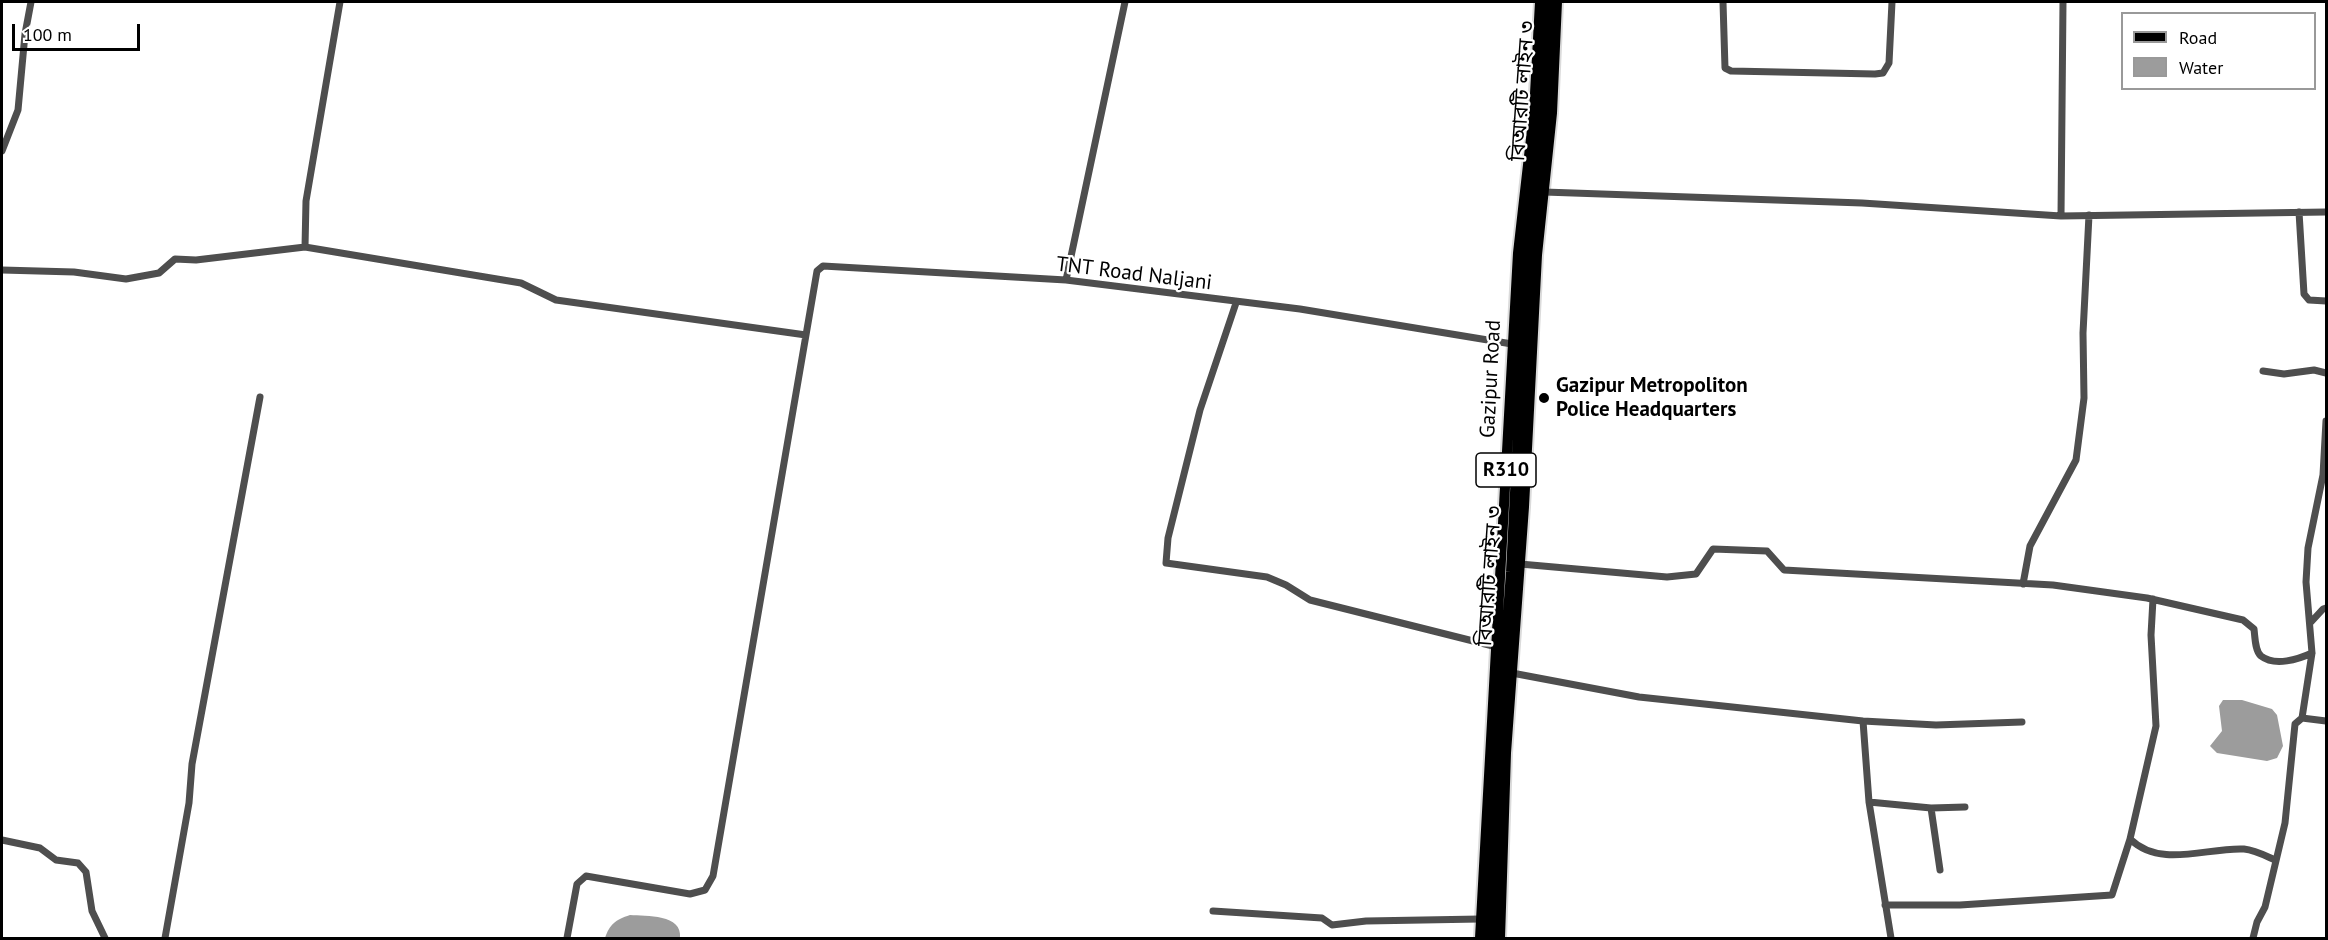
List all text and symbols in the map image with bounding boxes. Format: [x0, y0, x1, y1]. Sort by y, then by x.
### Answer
scale bar [15, 12, 142, 50]
legend [2121, 12, 2316, 90]
street label: বিআরটি লাইন ৩ [1506, 20, 1540, 162]
text: 100 m [23, 23, 72, 46]
text: Road [2179, 26, 2217, 49]
text: Water [2179, 56, 2223, 79]
street label: TNT Road Naljani [1055, 252, 1213, 296]
street label: Gazipur Road [1475, 319, 1507, 439]
place label: Gazipur Metropoliton Police Headquarters [1556, 373, 1748, 423]
marker: Gazipur Metropoliton Police Headquarters [1537, 391, 1551, 405]
road number: R310 [1476, 453, 1536, 487]
street label: বিআরটি লাইন ৩ [1473, 505, 1507, 647]

